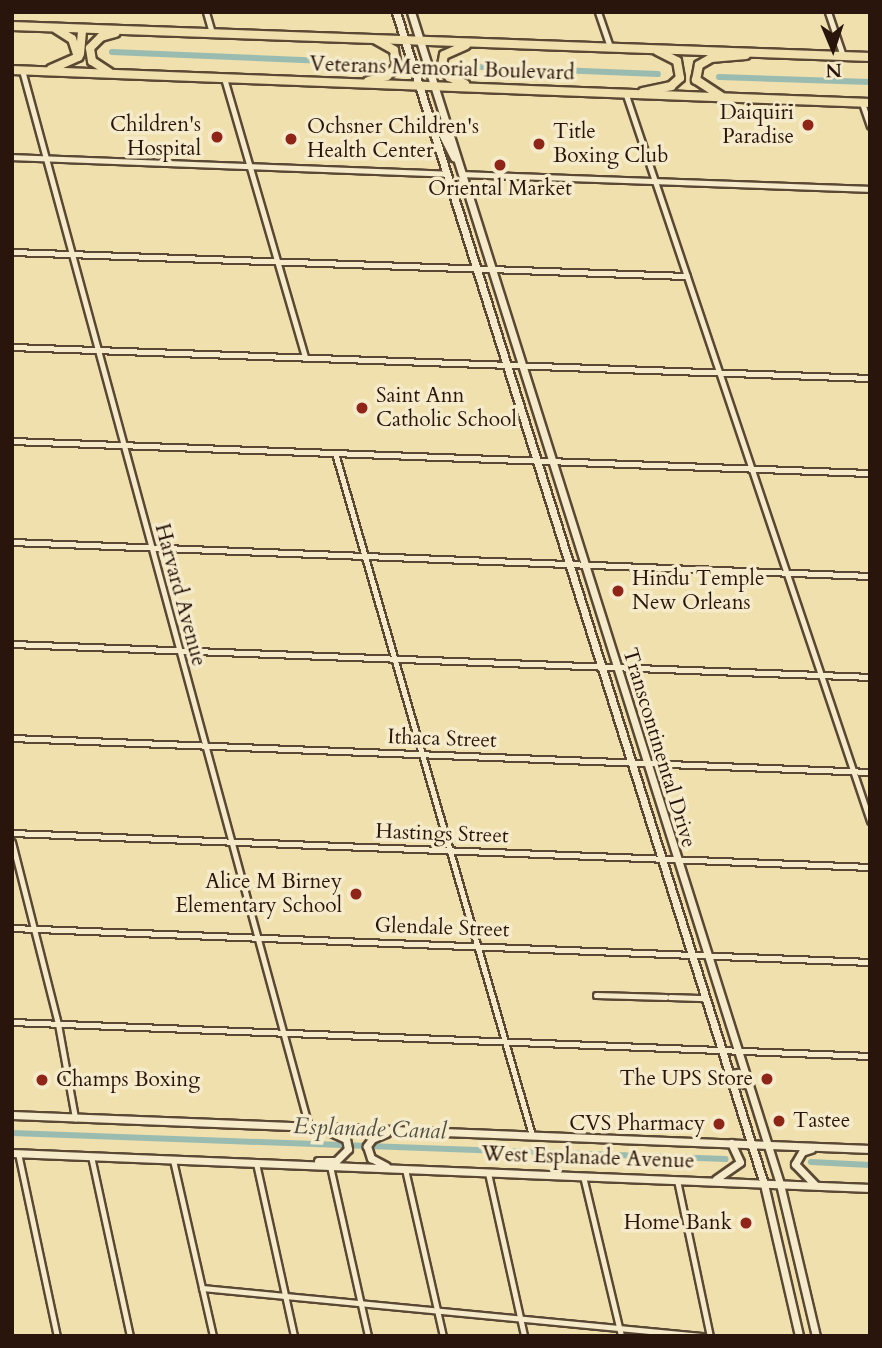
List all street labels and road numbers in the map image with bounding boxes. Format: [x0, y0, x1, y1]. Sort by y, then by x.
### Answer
street label: Veterans Memorial Boulevard [309, 52, 575, 86]
street label: Harvard Avenue [149, 521, 211, 669]
street label: Transcontinental Drive [617, 645, 701, 851]
street label: Ithaca Street [387, 725, 497, 753]
street label: Hastings Street [375, 819, 509, 849]
street label: Glendale Street [374, 913, 510, 943]
street label: West Esplanade Avenue [481, 1142, 695, 1174]

